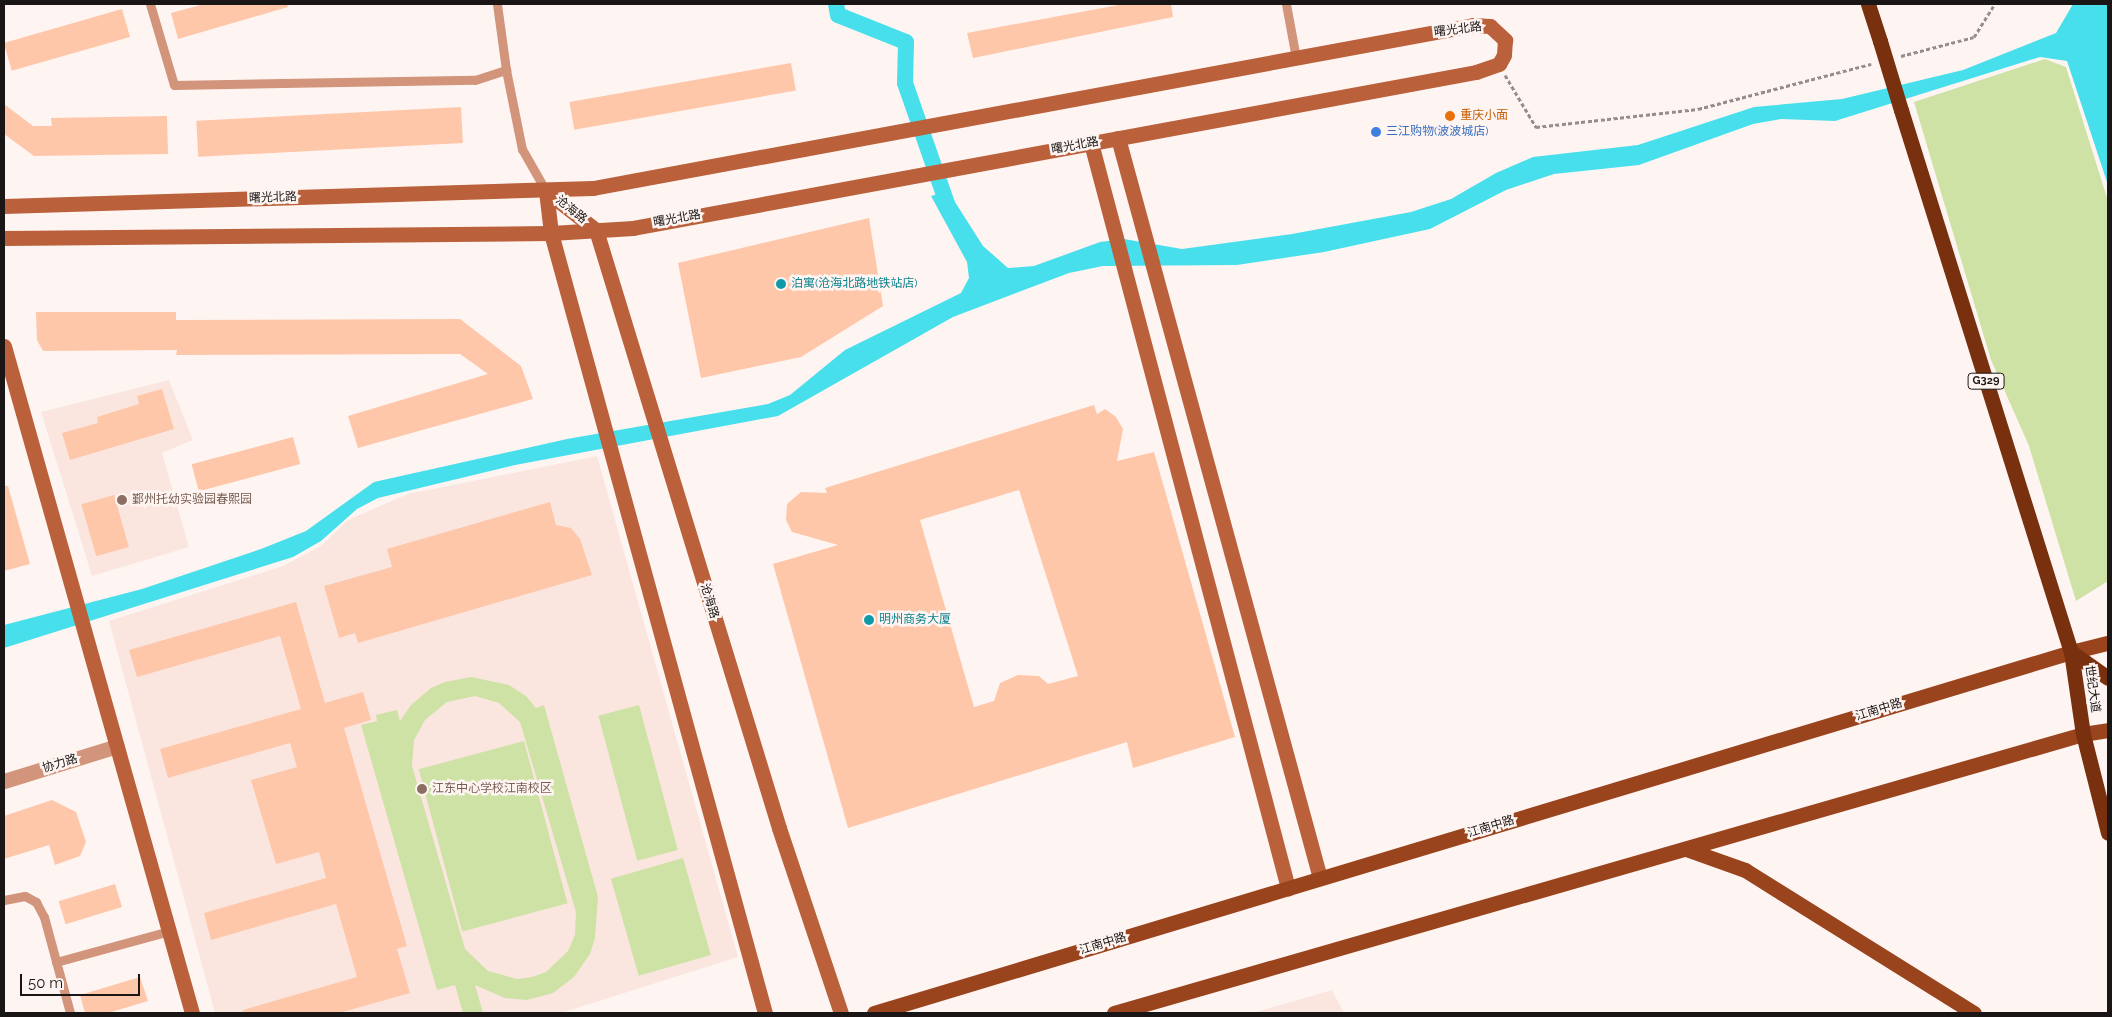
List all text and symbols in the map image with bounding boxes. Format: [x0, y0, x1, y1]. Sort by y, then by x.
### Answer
street label: 曙光北路 [1433, 20, 1483, 40]
place label: 重庆小面 [1460, 109, 1508, 123]
marker: 重庆小面 [1444, 110, 1456, 122]
place label: 三江购物(波波城店) [1386, 125, 1488, 139]
marker: 三江购物(波波城店) [1370, 126, 1382, 138]
street label: 曙光北路 [1050, 135, 1100, 157]
street label: 曙光北路 [249, 190, 297, 206]
street label: 沧海路 [552, 193, 590, 227]
street label: 曙光北路 [652, 208, 702, 230]
place label: 泊寓(沧海北路地铁站店) [791, 277, 917, 291]
marker: 泊寓(沧海北路地铁站店) [775, 278, 787, 290]
road number: G329 [1967, 372, 2005, 390]
place label: 鄞州托幼实验园春熙园 [132, 493, 252, 507]
marker: 鄞州托幼实验园春熙园 [116, 494, 128, 506]
street label: 沧海路 [697, 582, 721, 620]
place label: 明州商务大厦 [879, 613, 951, 627]
marker: 明州商务大厦 [863, 614, 875, 626]
street label: 世纪大道 [2082, 664, 2102, 714]
street label: 江南中路 [1854, 696, 1904, 724]
street label: 协力路 [41, 752, 79, 776]
place label: 江东中心学校江南校区 [432, 782, 552, 796]
marker: 江东中心学校江南校区 [416, 783, 428, 795]
street label: 江南中路 [1466, 813, 1516, 841]
street label: 江南中路 [1078, 930, 1128, 958]
scale bar [22, 964, 142, 996]
text: 50 m [28, 974, 63, 992]

